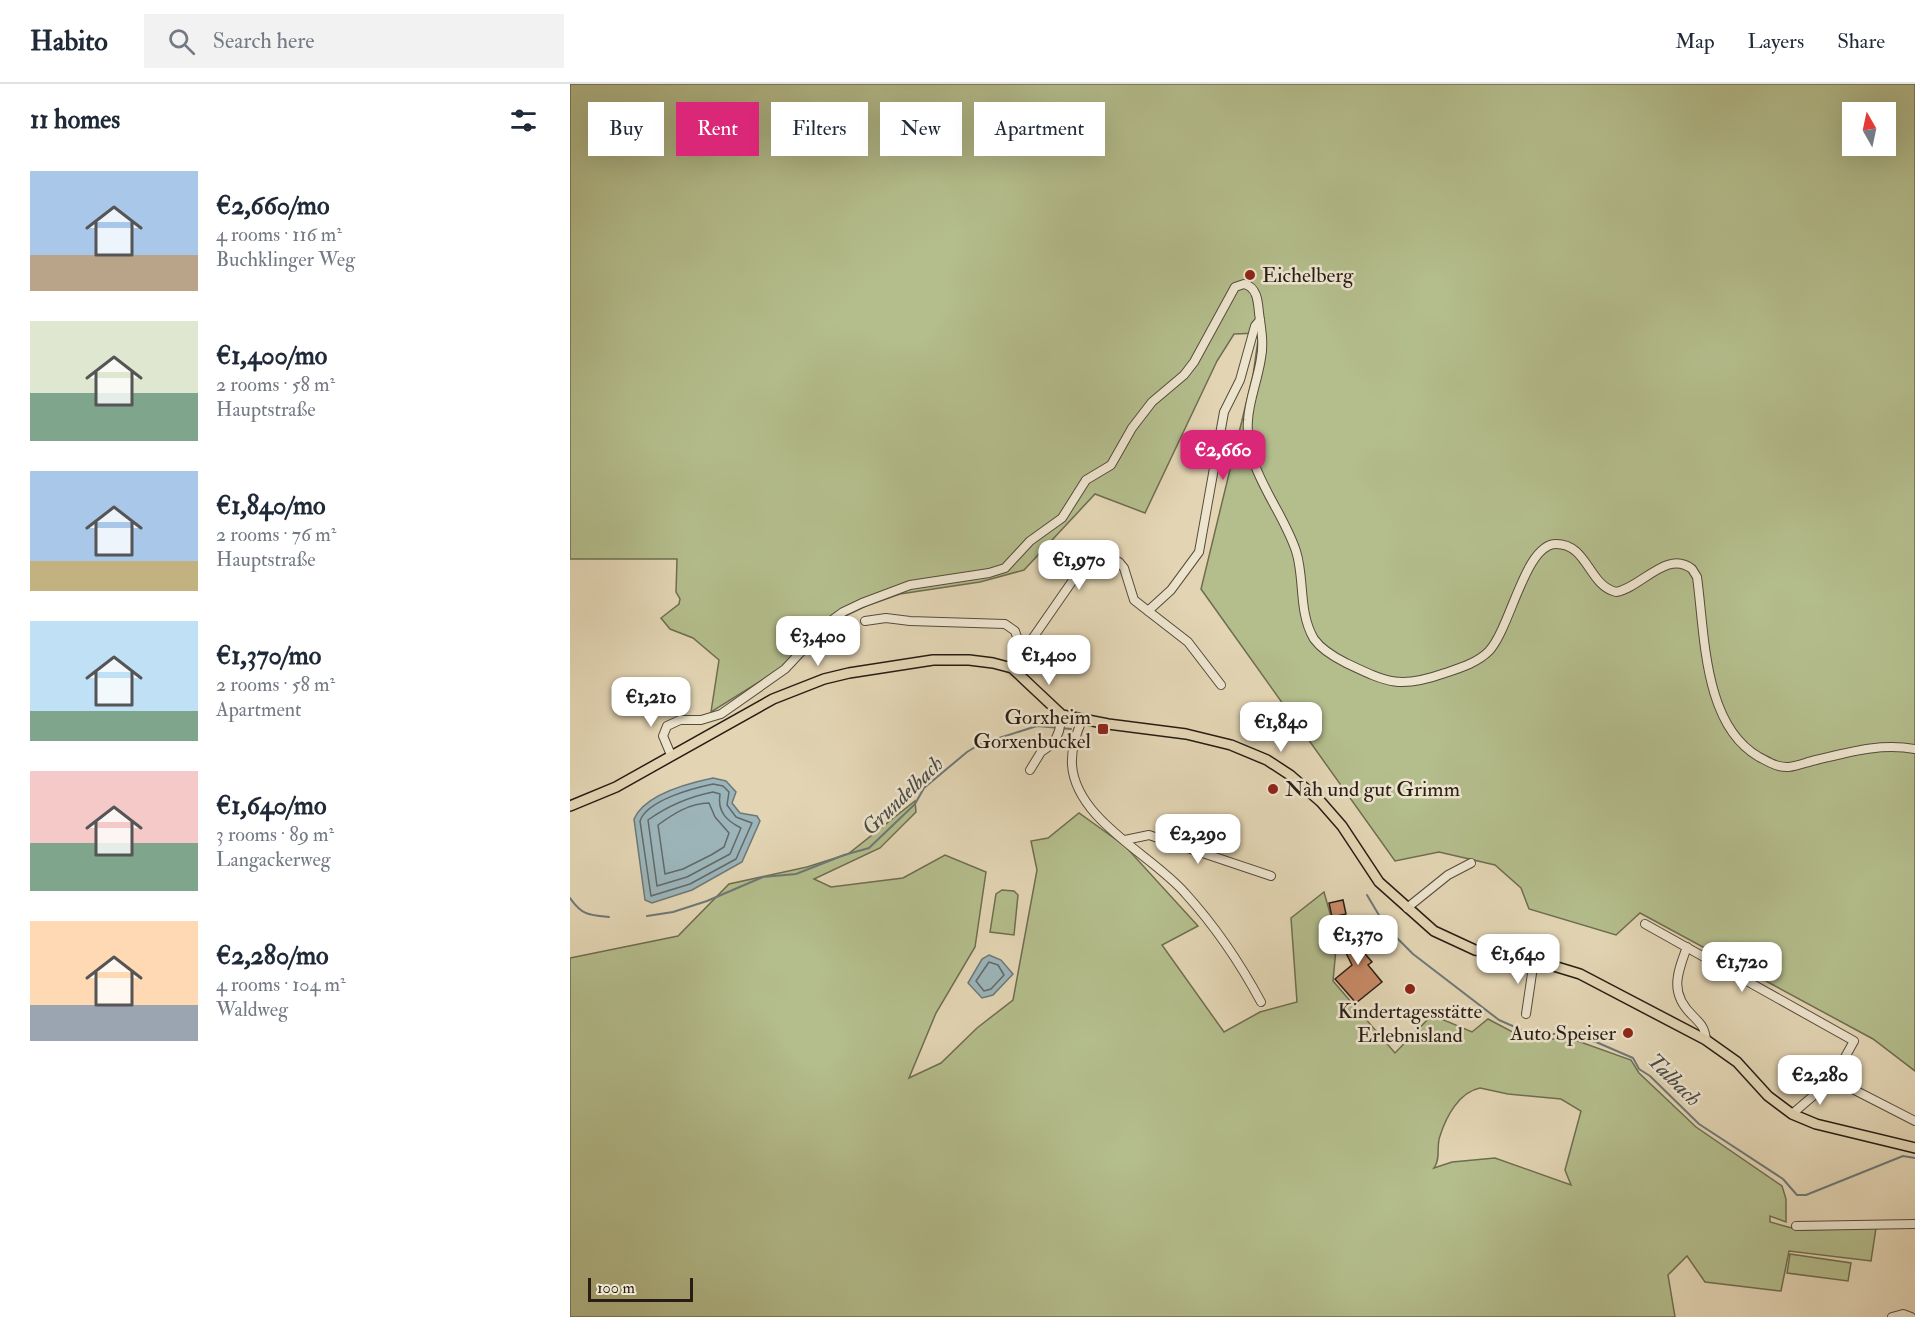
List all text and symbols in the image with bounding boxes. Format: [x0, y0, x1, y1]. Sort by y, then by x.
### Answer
search box [144, 14, 564, 68]
text: Habito [30, 24, 108, 59]
icon: search [165, 25, 198, 58]
text: Search here [213, 27, 315, 55]
text: Map [1675, 28, 1715, 55]
text: Layers [1748, 28, 1804, 55]
text: Share [1837, 28, 1885, 55]
chip: Buy [588, 102, 664, 156]
chip: Rent [676, 102, 759, 156]
chip: Filters [771, 102, 868, 156]
chip: New [880, 102, 962, 156]
chip: Apartment [974, 102, 1105, 156]
north arrow [1842, 102, 1896, 156]
map controls [1842, 102, 1896, 156]
text: 11 homes [30, 104, 120, 136]
icon: filters [507, 104, 540, 137]
text: €2,660/mo [216, 190, 329, 222]
icon: home [78, 195, 150, 267]
text: 4 rooms · 116 m² [216, 222, 342, 247]
text: Buchklinger Weg [216, 247, 355, 272]
place label: Eichelberg [1262, 262, 1354, 289]
marker: Eichelberg [1243, 268, 1257, 282]
text: €1,400/mo [216, 340, 327, 372]
icon: home [78, 345, 150, 417]
text: 2 rooms · 58 m² [216, 372, 335, 397]
text: Hauptstraße [216, 397, 316, 422]
pin: €2,660 [1174, 430, 1272, 481]
text: €2,660 [1194, 437, 1252, 462]
text: €1,840/mo [216, 490, 326, 522]
icon: home [78, 495, 150, 567]
text: 2 rooms · 76 m² [216, 522, 336, 547]
pin: €1,970 [1030, 540, 1128, 591]
text: Hauptstraße [216, 547, 316, 572]
text: €1,970 [1052, 547, 1106, 572]
pin: €3,400 [769, 616, 867, 667]
text: €3,400 [790, 623, 846, 648]
pin: €1,400 [1000, 635, 1098, 686]
text: €1,370/mo [216, 640, 321, 672]
text: €1,400 [1021, 642, 1077, 667]
icon: home [78, 645, 150, 717]
text: 2 rooms · 58 m² [216, 672, 335, 697]
pin: €1,210 [602, 677, 700, 728]
text: €1,210 [625, 684, 677, 709]
text: Apartment [216, 697, 301, 722]
pin: €1,840 [1232, 702, 1330, 753]
place label: Gorxheim Gorxenbuckel [973, 704, 1092, 755]
text: €1,840 [1254, 709, 1308, 734]
marker: Gorxheim Gorxenbuckel [1096, 722, 1110, 736]
water label: Grundelbach [856, 750, 949, 842]
place label: Nah und gut Grimm [1285, 776, 1460, 803]
marker: Nah und gut Grimm [1266, 782, 1280, 796]
text: €1,640/mo [216, 790, 326, 822]
icon: home [78, 795, 150, 867]
pin: €2,290 [1149, 814, 1247, 865]
text: €2,290 [1169, 821, 1227, 846]
text: 3 rooms · 89 m² [216, 822, 334, 847]
text: Langackerweg [216, 847, 331, 872]
pin: €1,370 [1309, 915, 1407, 966]
text: €1,370 [1333, 922, 1383, 947]
pin: €1,640 [1469, 934, 1567, 985]
text: €2,280/mo [216, 940, 329, 972]
text: €1,640 [1491, 941, 1545, 966]
pin: €1,720 [1693, 942, 1791, 993]
icon: home [78, 945, 150, 1017]
text: €1,720 [1716, 949, 1768, 974]
text: 4 rooms · 104 m² [216, 972, 346, 997]
marker: Kindertagesstätte Erlebnisland [1403, 982, 1417, 996]
text: Waldweg [216, 997, 288, 1022]
place label: Kindertagesstätte Erlebnisland [1338, 998, 1483, 1049]
place label: Auto Speiser [1509, 1020, 1616, 1047]
marker: Auto Speiser [1621, 1026, 1635, 1040]
water label: Talbach [1642, 1047, 1707, 1113]
pin: €2,280 [1771, 1055, 1869, 1106]
text: €2,280 [1792, 1062, 1848, 1087]
scale bar [588, 1275, 693, 1302]
text: 100 m [597, 1278, 635, 1298]

